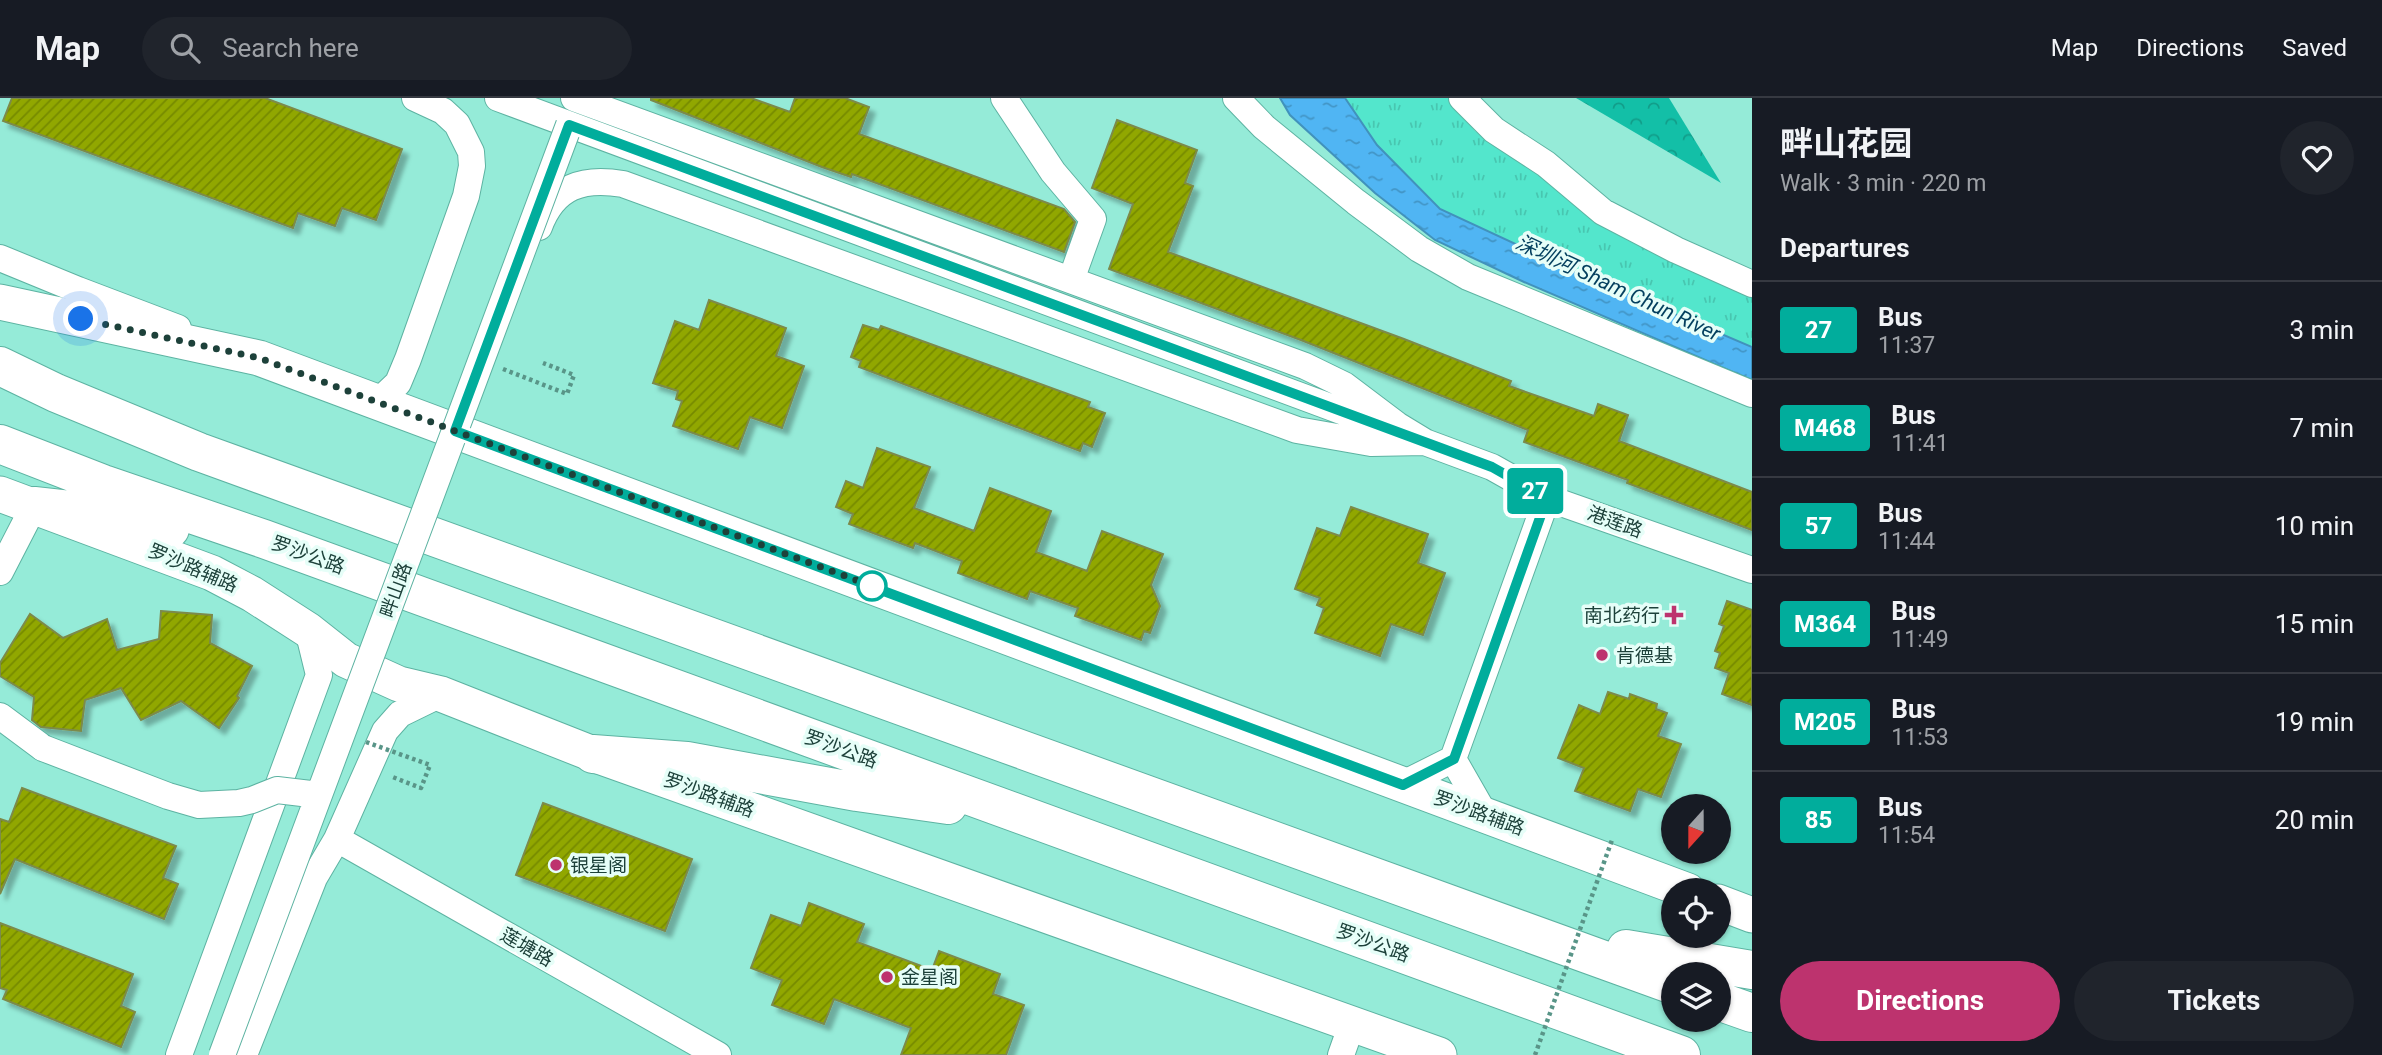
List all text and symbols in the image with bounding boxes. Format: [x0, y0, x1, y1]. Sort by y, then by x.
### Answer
search box [142, 17, 632, 80]
text: Map [35, 29, 100, 68]
icon: search [166, 29, 204, 67]
text: Search here [222, 33, 359, 63]
text: Map [2051, 34, 2098, 62]
text: Directions [2136, 34, 2244, 62]
text: Saved [2282, 34, 2347, 62]
button: heart [2280, 121, 2354, 195]
text: 畔山花园 [1780, 124, 1912, 163]
text: Walk · 3 min · 220 m [1780, 170, 1986, 197]
water label: 深圳河 Sham Chun River [1512, 230, 1725, 346]
text: Departures [1780, 233, 1910, 263]
your location [63, 301, 98, 336]
text: Bus [1878, 302, 1923, 332]
text: 3 min [2289, 315, 2354, 345]
text: 27 [1805, 316, 1832, 344]
text: 11:37 [1878, 332, 1935, 359]
text: Bus [1891, 400, 1936, 430]
text: 7 min [2289, 413, 2354, 443]
text: M468 [1794, 414, 1856, 442]
text: 11:41 [1891, 430, 1949, 457]
line badge: 27 [1504, 468, 1566, 514]
text: 27 [1521, 477, 1549, 505]
text: Bus [1878, 498, 1923, 528]
street label: 港莲路 [1584, 501, 1646, 543]
text: 10 min [2275, 511, 2354, 541]
text: 57 [1805, 512, 1832, 540]
text: 11:44 [1878, 528, 1935, 555]
street label: 罗沙公路 [268, 531, 348, 579]
street label: 罗沙路辅路 [145, 539, 241, 597]
street label: 畔山路 [375, 559, 417, 621]
unlabelled marker [857, 571, 887, 601]
text: Bus [1891, 596, 1936, 626]
place label: 南北药行 [1584, 604, 1660, 627]
marker: 南北药行 [1666, 607, 1682, 623]
text: 15 min [2275, 609, 2354, 639]
text: M364 [1794, 610, 1856, 638]
text: 11:49 [1891, 626, 1949, 653]
place label: 肯德基 [1616, 644, 1673, 667]
marker: 肯德基 [1594, 647, 1610, 663]
text: Bus [1891, 694, 1936, 724]
text: 19 min [2275, 707, 2354, 737]
text: M205 [1794, 708, 1856, 736]
text: 11:53 [1891, 724, 1949, 751]
street label: 罗沙公路 [801, 725, 881, 773]
street label: 罗沙路辅路 [660, 768, 758, 822]
street label: 罗沙路辅路 [1430, 786, 1528, 840]
text: Bus [1878, 792, 1923, 822]
north arrow [1661, 794, 1731, 864]
map controls [1661, 794, 1731, 1032]
text: 20 min [2275, 805, 2354, 835]
text: 85 [1805, 806, 1832, 834]
text: 11:54 [1878, 822, 1935, 849]
place label: 银星阁 [570, 854, 627, 877]
marker: 银星阁 [548, 857, 564, 873]
button: locate [1661, 878, 1731, 948]
street label: 罗沙公路 [1333, 919, 1413, 967]
street label: 莲塘路 [497, 923, 557, 971]
button: Directions [1780, 961, 2060, 1041]
button: Tickets [2074, 961, 2354, 1041]
button: layers [1661, 962, 1731, 1032]
place label: 金星阁 [901, 966, 958, 989]
marker: 金星阁 [879, 969, 895, 985]

